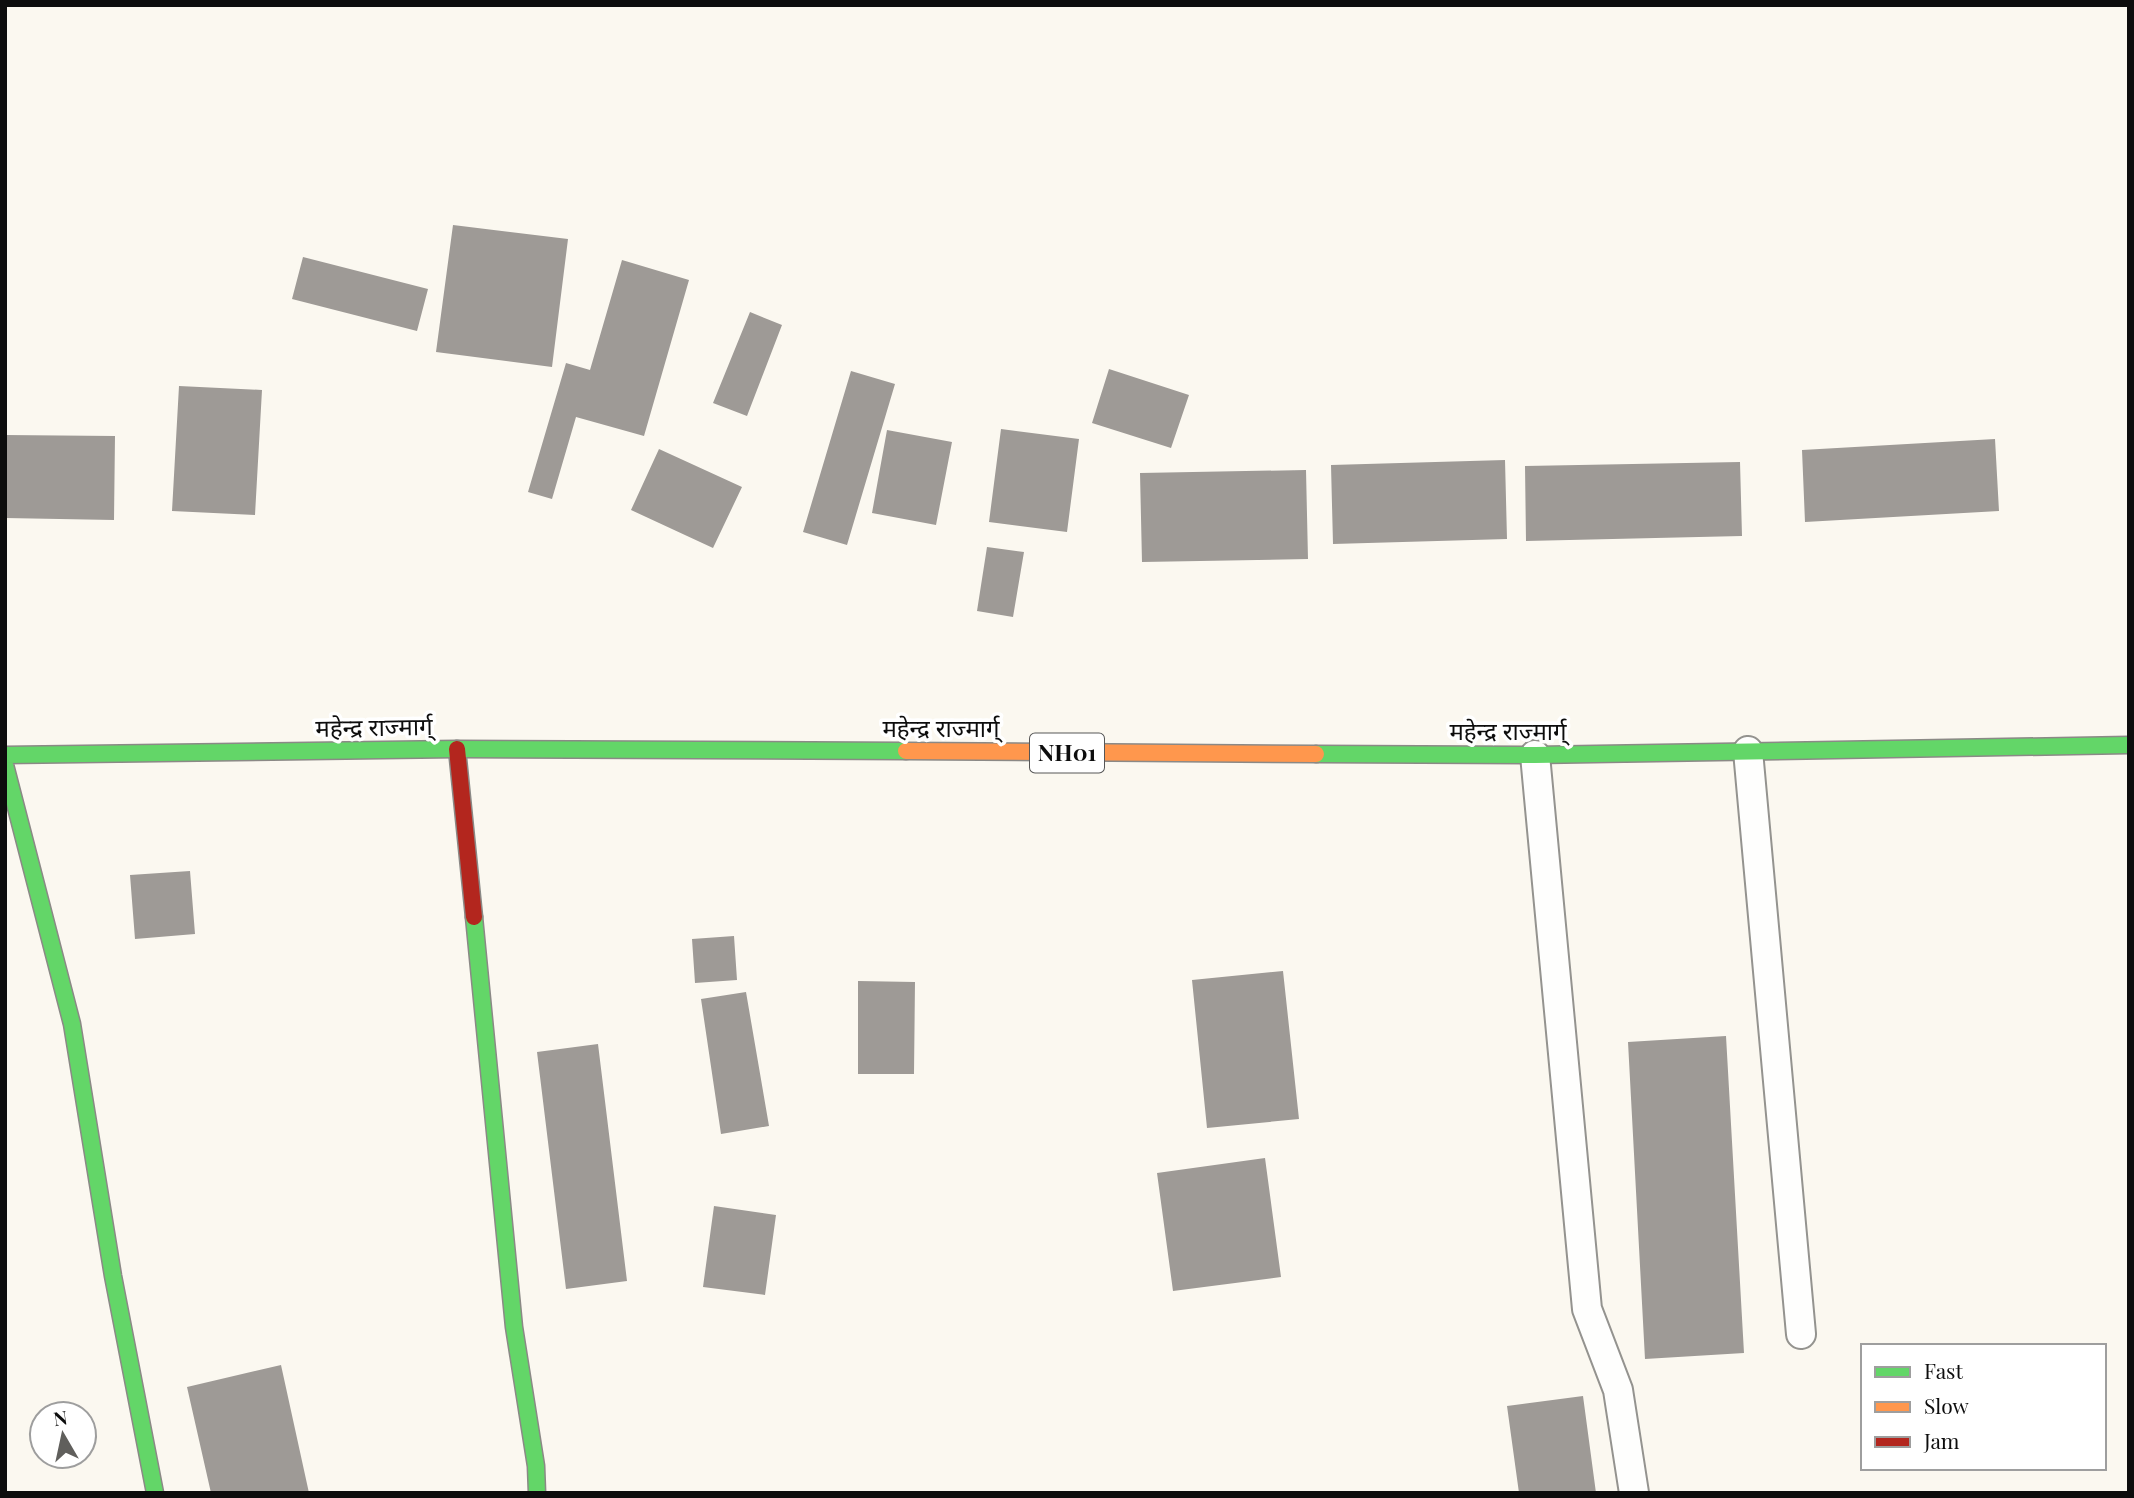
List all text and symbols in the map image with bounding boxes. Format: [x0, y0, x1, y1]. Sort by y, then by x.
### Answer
street label: महेन्द्र राज्मार्ग् [315, 709, 437, 743]
street label: महेन्द्र राज्मार्ग् [882, 711, 1004, 743]
street label: महेन्द्र राज्मार्ग् [1449, 714, 1571, 746]
road number: NH01 [1030, 734, 1104, 772]
legend [1861, 1344, 2106, 1470]
text: Fast [1924, 1356, 1963, 1384]
text: Slow [1924, 1391, 1969, 1419]
north arrow [28, 1400, 98, 1470]
text: N [51, 1403, 69, 1431]
text: Jam [1923, 1426, 1960, 1454]

